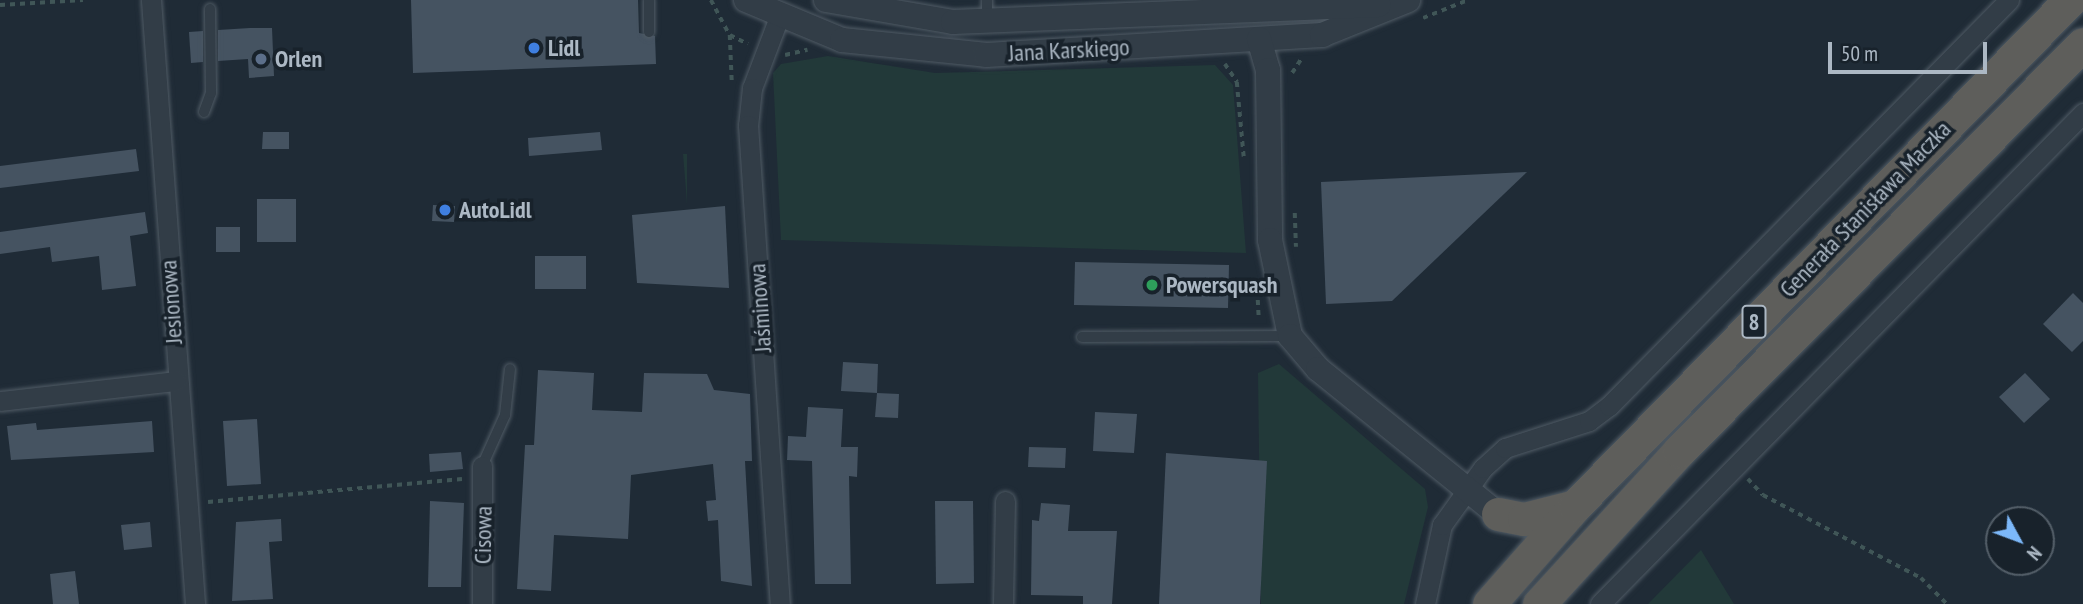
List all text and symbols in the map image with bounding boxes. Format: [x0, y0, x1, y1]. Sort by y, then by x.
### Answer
scale bar [1831, 28, 1990, 72]
street label: Jana Karskiego [1008, 32, 1130, 68]
place label: Lidl [548, 34, 580, 62]
marker: Lidl [526, 40, 542, 56]
text: 50 m [1841, 40, 1878, 67]
place label: Orlen [275, 45, 322, 73]
marker: Orlen [253, 51, 269, 67]
street label: Generała Stanisława Maczka [1773, 115, 1957, 303]
place label: AutoLidl [459, 196, 531, 224]
marker: AutoLidl [437, 202, 453, 218]
street label: Jesionowa [154, 259, 188, 345]
street label: Jaśminowa [743, 263, 777, 353]
place label: Powersquash [1166, 271, 1278, 299]
marker: Powersquash [1144, 277, 1160, 293]
road number: 8 [1740, 302, 1768, 342]
street label: Cisowa [468, 506, 498, 564]
north arrow [1985, 506, 2055, 576]
text: N [2022, 542, 2047, 565]

